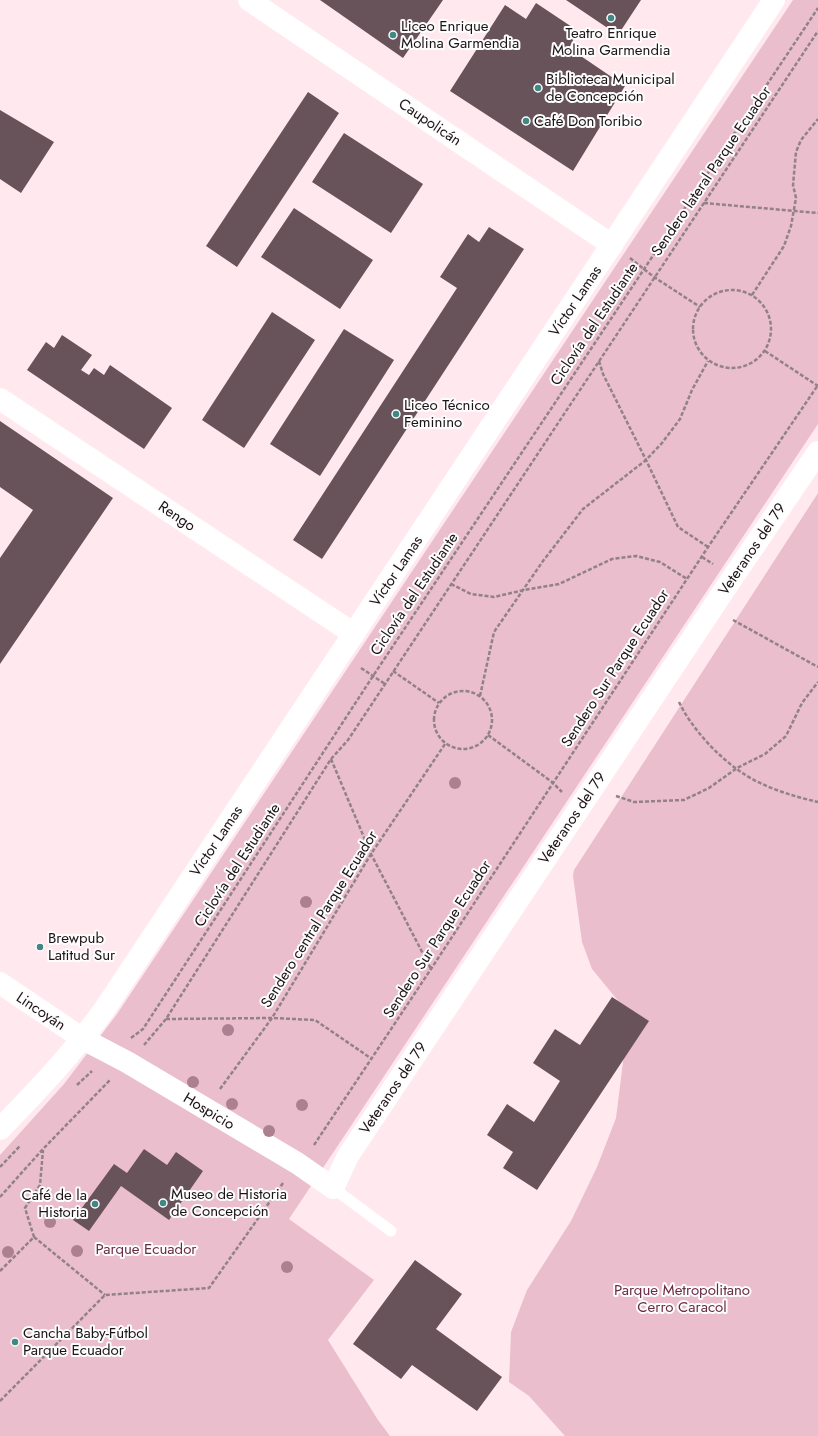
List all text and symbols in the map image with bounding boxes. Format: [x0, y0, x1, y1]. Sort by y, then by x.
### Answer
marker: Teatro Enrique Molina Garmendia [606, 13, 616, 23]
place label: Liceo Enrique Molina Garmendia [401, 15, 519, 54]
place label: Teatro Enrique Molina Garmendia [552, 22, 670, 61]
marker: Liceo Enrique Molina Garmendia [388, 30, 398, 40]
place label: Biblioteca Municipal de Concepción [546, 68, 675, 107]
street label: Sendero lateral Parque Ecuador [646, 81, 777, 260]
marker: Biblioteca Municipal de Concepción [533, 83, 543, 93]
street label: Caupolicán [394, 93, 466, 151]
place label: Café Don Toribio [534, 110, 642, 132]
marker: Café Don Toribio [521, 116, 531, 126]
street label: Ciclovía del Estudiante [545, 258, 643, 390]
street label: Víctor Lamas [543, 261, 607, 341]
place label: Liceo Técnico Feminino [404, 394, 490, 433]
marker: Liceo Técnico Feminino [391, 409, 401, 419]
street label: Rengo [154, 495, 200, 537]
street label: Veteranos del 79 [713, 498, 791, 600]
street label: Ciclovía del Estudiante [365, 528, 463, 660]
street label: Víctor Lamas [364, 531, 428, 611]
street label: Sendero Sur Parque Ecuador [556, 584, 675, 751]
street label: Veteranos del 79 [533, 767, 611, 869]
street label: Ciclovía del Estudiante [189, 798, 286, 931]
street label: Víctor Lamas [184, 801, 248, 881]
street label: Sendero central Parque Ecuador [255, 825, 383, 1012]
street label: Sendero Sur Parque Ecuador [378, 855, 497, 1022]
place label: Brewpub Latitud Sur [48, 927, 116, 966]
marker: Brewpub Latitud Sur [35, 942, 45, 952]
street label: Lincoyán [12, 986, 70, 1036]
street label: Veteranos del 79 [354, 1037, 432, 1139]
street label: Hospicio [179, 1087, 239, 1135]
place label: Museo de Historia de Concepción [171, 1183, 287, 1222]
place label: Café de la Historia [22, 1184, 87, 1223]
marker: Museo de Historia de Concepción [158, 1198, 168, 1208]
marker: Café de la Historia [90, 1199, 100, 1209]
park label: Parque Ecuador [96, 1238, 197, 1260]
park label: Parque Metropolitano Cerro Caracol [614, 1279, 750, 1318]
place label: Cancha Baby-Fútbol Parque Ecuador [23, 1322, 148, 1361]
marker: Cancha Baby-Fútbol Parque Ecuador [10, 1337, 20, 1347]

